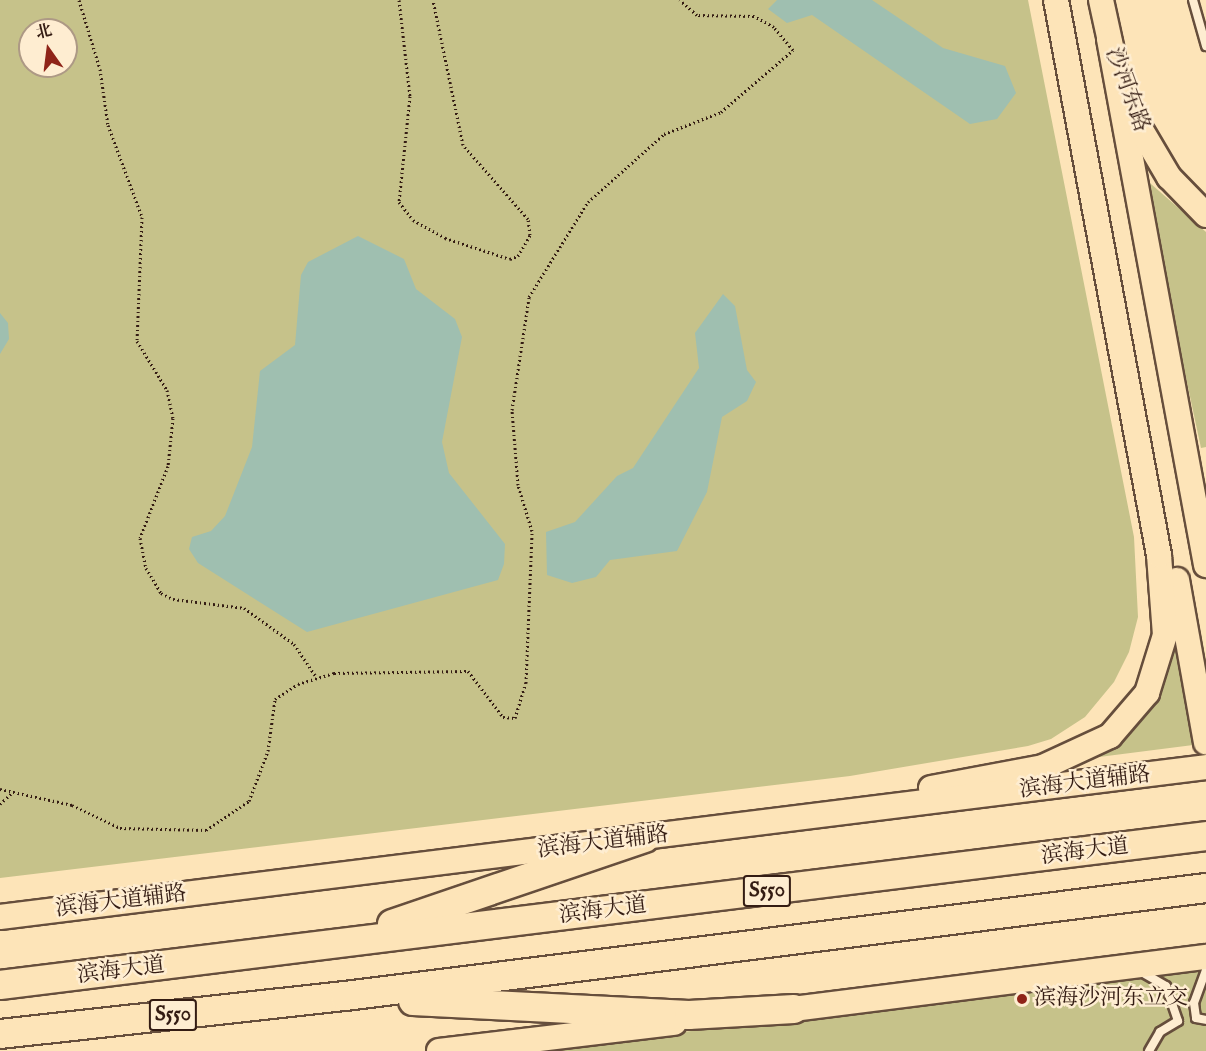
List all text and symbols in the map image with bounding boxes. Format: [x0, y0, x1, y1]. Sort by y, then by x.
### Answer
north arrow [18, 18, 78, 78]
text: 北 [34, 21, 54, 44]
street label: 沙河东路 [1100, 44, 1154, 136]
street label: 滨海大道辅路 [1018, 762, 1152, 804]
street label: 滨海大道辅路 [536, 822, 670, 864]
street label: 滨海大道 [1040, 834, 1130, 870]
road number: S550 [742, 873, 792, 909]
street label: 滨海大道辅路 [54, 881, 188, 923]
street label: 滨海大道 [558, 893, 648, 929]
street label: 滨海大道 [76, 953, 166, 989]
place label: 滨海沙河东立交 [1034, 986, 1188, 1012]
marker: 滨海沙河东立交 [1015, 992, 1029, 1006]
road number: S550 [148, 997, 198, 1033]

